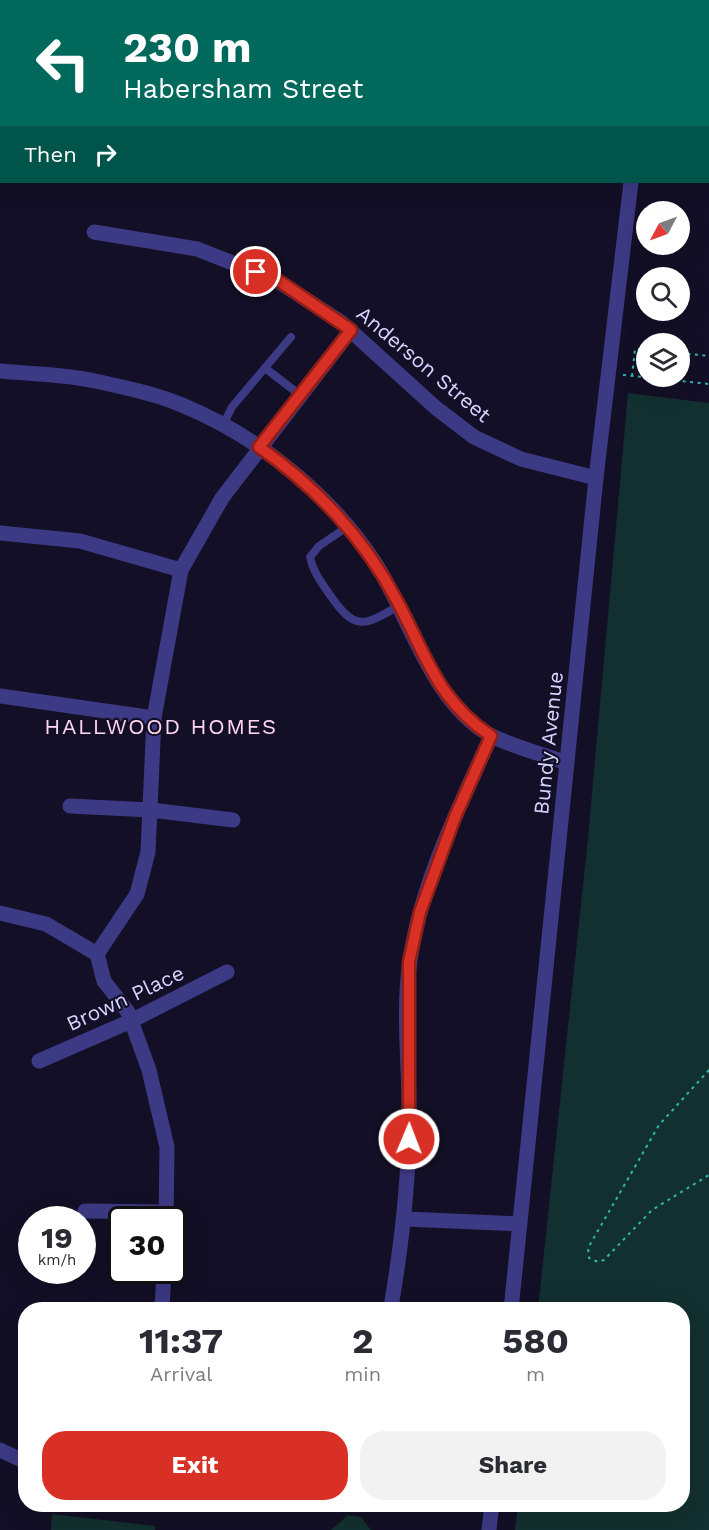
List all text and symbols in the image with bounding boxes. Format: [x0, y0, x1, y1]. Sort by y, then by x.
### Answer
text: 230 m [123, 23, 252, 72]
icon: left [24, 24, 102, 102]
text: Habersham Street [123, 73, 363, 105]
icon: right [89, 138, 122, 171]
text: Then [24, 142, 77, 167]
north arrow [636, 201, 690, 255]
map controls [636, 201, 690, 387]
pin [230, 246, 281, 297]
icon: arrive [239, 255, 272, 288]
button: search [636, 267, 690, 321]
street label: Anderson Street [352, 301, 496, 427]
button: layers [636, 333, 690, 387]
street label: Bundy Avenue [528, 670, 568, 816]
district label: HALLWOOD HOMES [44, 714, 278, 739]
street label: Brown Place [62, 960, 188, 1036]
position arrow [377, 1107, 441, 1171]
speed limit sign: 30 [108, 1206, 186, 1284]
text: 19 [41, 1220, 73, 1255]
text: km/h [38, 1251, 76, 1269]
text: 11:37 [139, 1320, 223, 1362]
text: 2 [352, 1320, 373, 1362]
text: 580 [502, 1320, 569, 1362]
text: Arrival [150, 1362, 212, 1386]
text: min [344, 1362, 381, 1386]
text: m [526, 1362, 545, 1386]
button: Exit [42, 1431, 348, 1500]
button: Share [360, 1431, 666, 1500]

